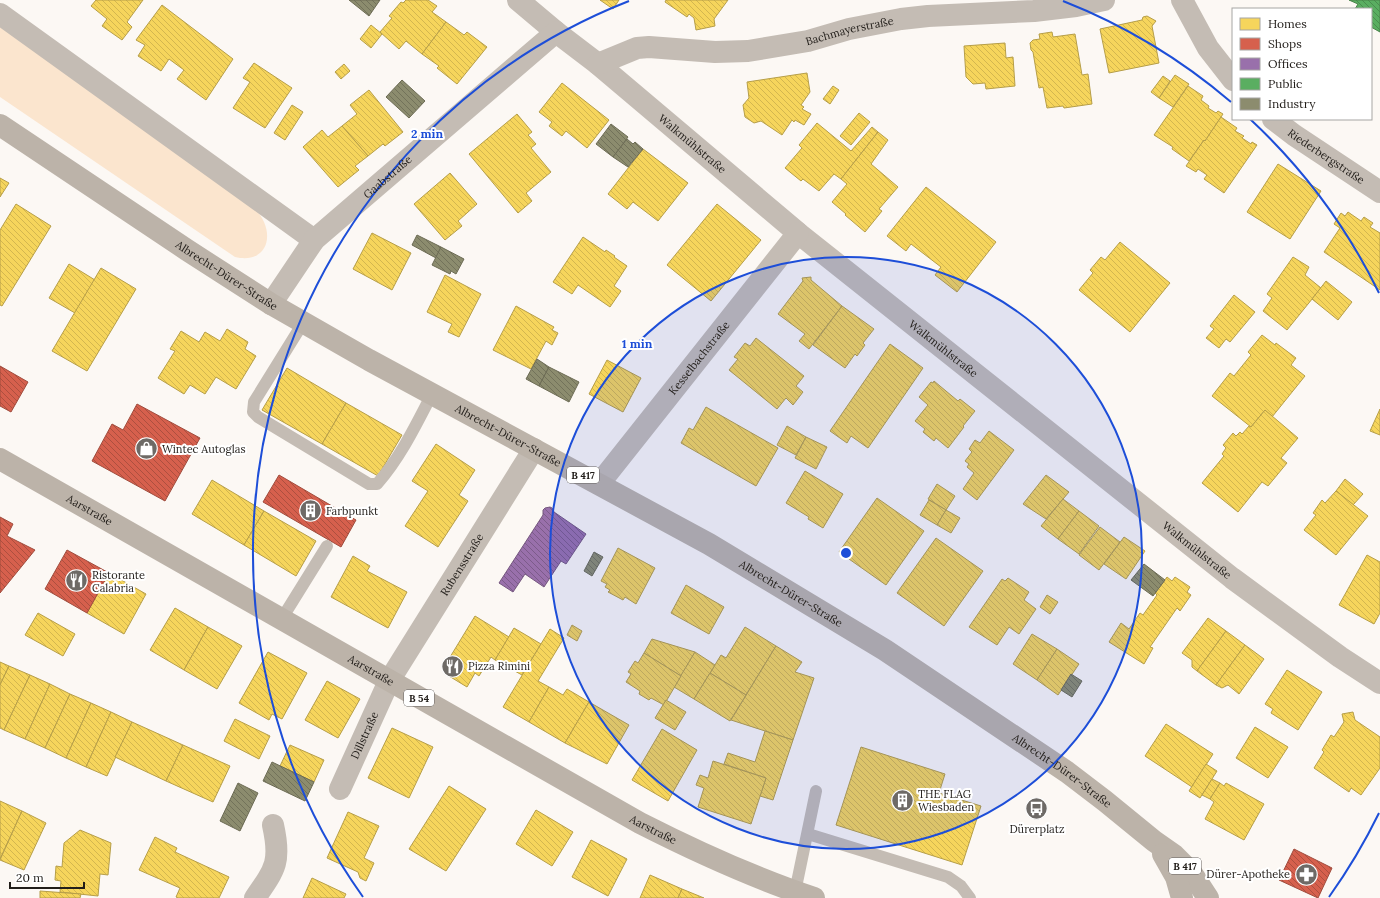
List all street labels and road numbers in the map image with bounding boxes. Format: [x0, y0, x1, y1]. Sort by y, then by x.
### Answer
street label: Bachmayerstraße [804, 14, 895, 48]
street label: Walkmühlstraße [656, 111, 729, 176]
street label: Riederbergstraße [1285, 126, 1367, 187]
street label: Gaabstraße [360, 152, 415, 201]
street label: Albrecht-Dürer-Straße [172, 237, 280, 313]
street label: Walkmühlstraße [906, 317, 981, 380]
street label: Kesselbachstraße [666, 318, 733, 398]
street label: Albrecht-Dürer-Straße [452, 401, 564, 470]
road number: B 417 [567, 467, 599, 483]
street label: Aarstraße [63, 491, 115, 529]
street label: Walkmühlstraße [1160, 518, 1234, 582]
street label: Rubensstraße [437, 531, 487, 598]
street label: Albrecht-Dürer-Straße [736, 556, 845, 630]
street label: Aarstraße [345, 651, 397, 689]
road number: B 54 [404, 690, 434, 706]
street label: Dillstraße [348, 709, 381, 761]
street label: Albrecht-Dürer-Straße [1009, 730, 1115, 811]
street label: Aarstraße [626, 811, 679, 847]
road number: B 417 [1169, 858, 1201, 874]

